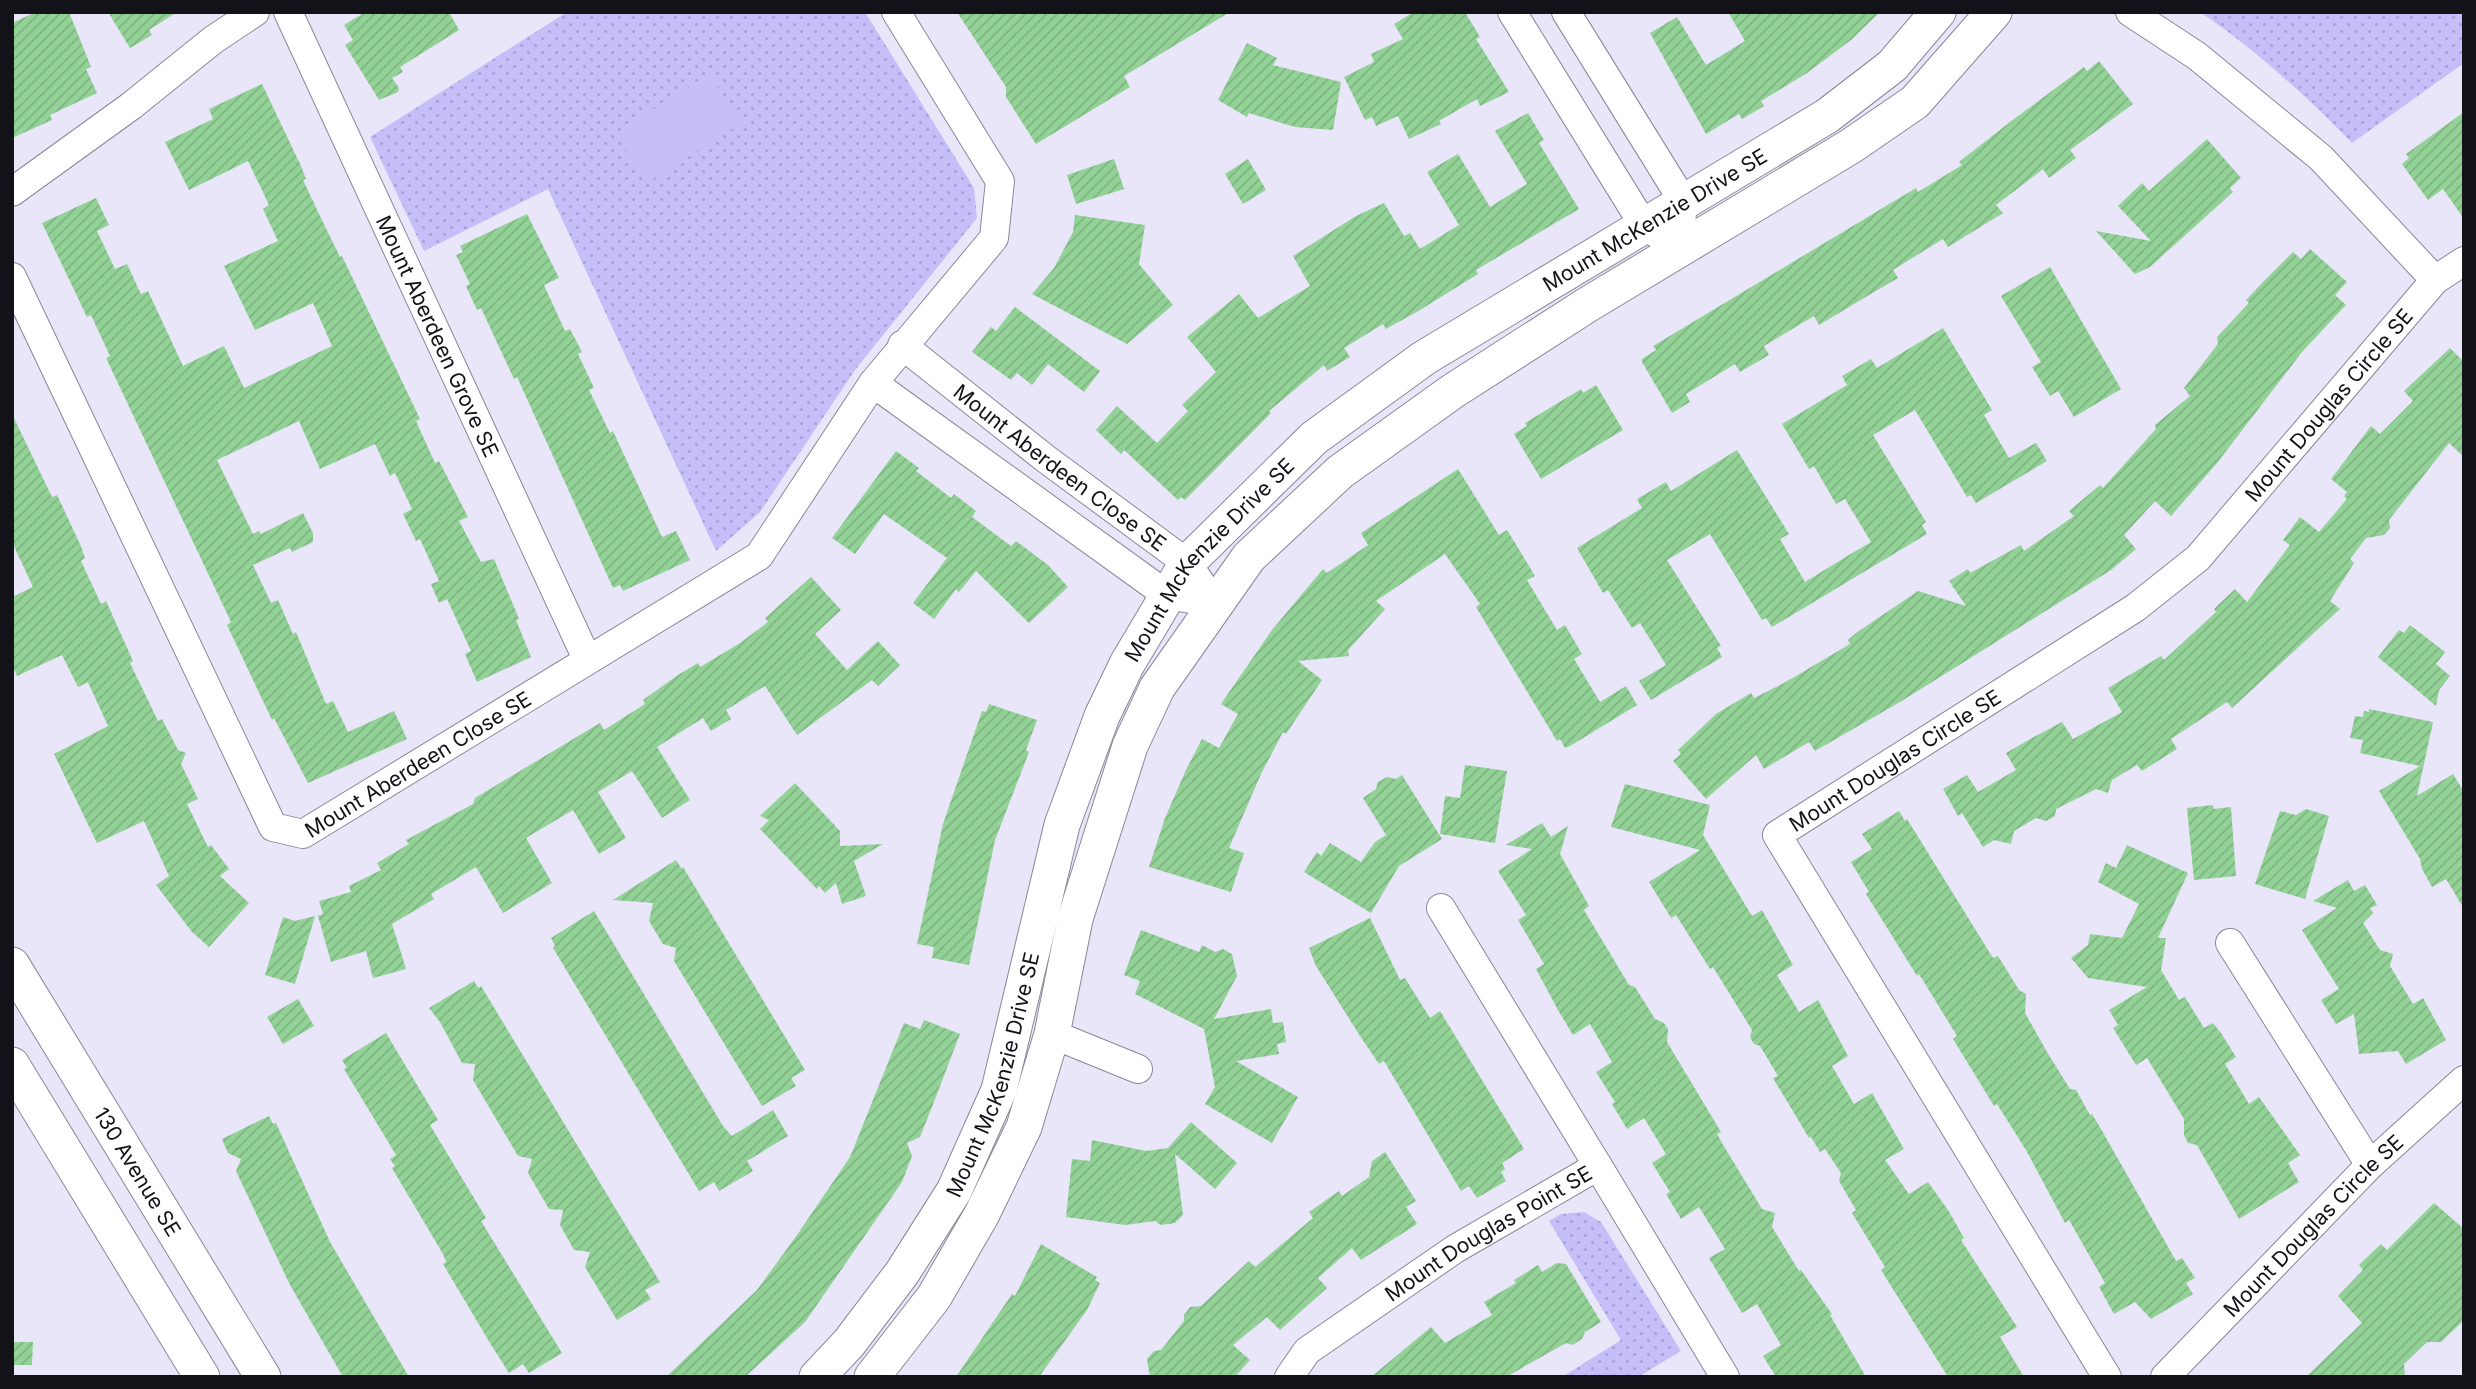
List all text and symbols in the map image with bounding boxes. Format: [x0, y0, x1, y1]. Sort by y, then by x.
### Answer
street label: Mount McKenzie Drive SE [1538, 143, 1771, 296]
street label: Mount Aberdeen Grove SE [371, 211, 504, 461]
street label: Mount Douglas Circle SE [2239, 303, 2418, 506]
street label: Mount Aberdeen Close SE [949, 379, 1171, 556]
street label: Mount McKenzie Drive SE [1119, 453, 1299, 666]
street label: Mount Douglas Circle SE [1784, 684, 2005, 837]
street label: Mount Aberdeen Close SE [300, 686, 535, 842]
street label: Mount McKenzie Drive SE [940, 950, 1044, 1201]
street label: 130 Avenue SE [89, 1103, 187, 1241]
street label: Mount Douglas Circle SE [2218, 1129, 2408, 1322]
street label: Mount Douglas Point SE [1380, 1160, 1596, 1306]

